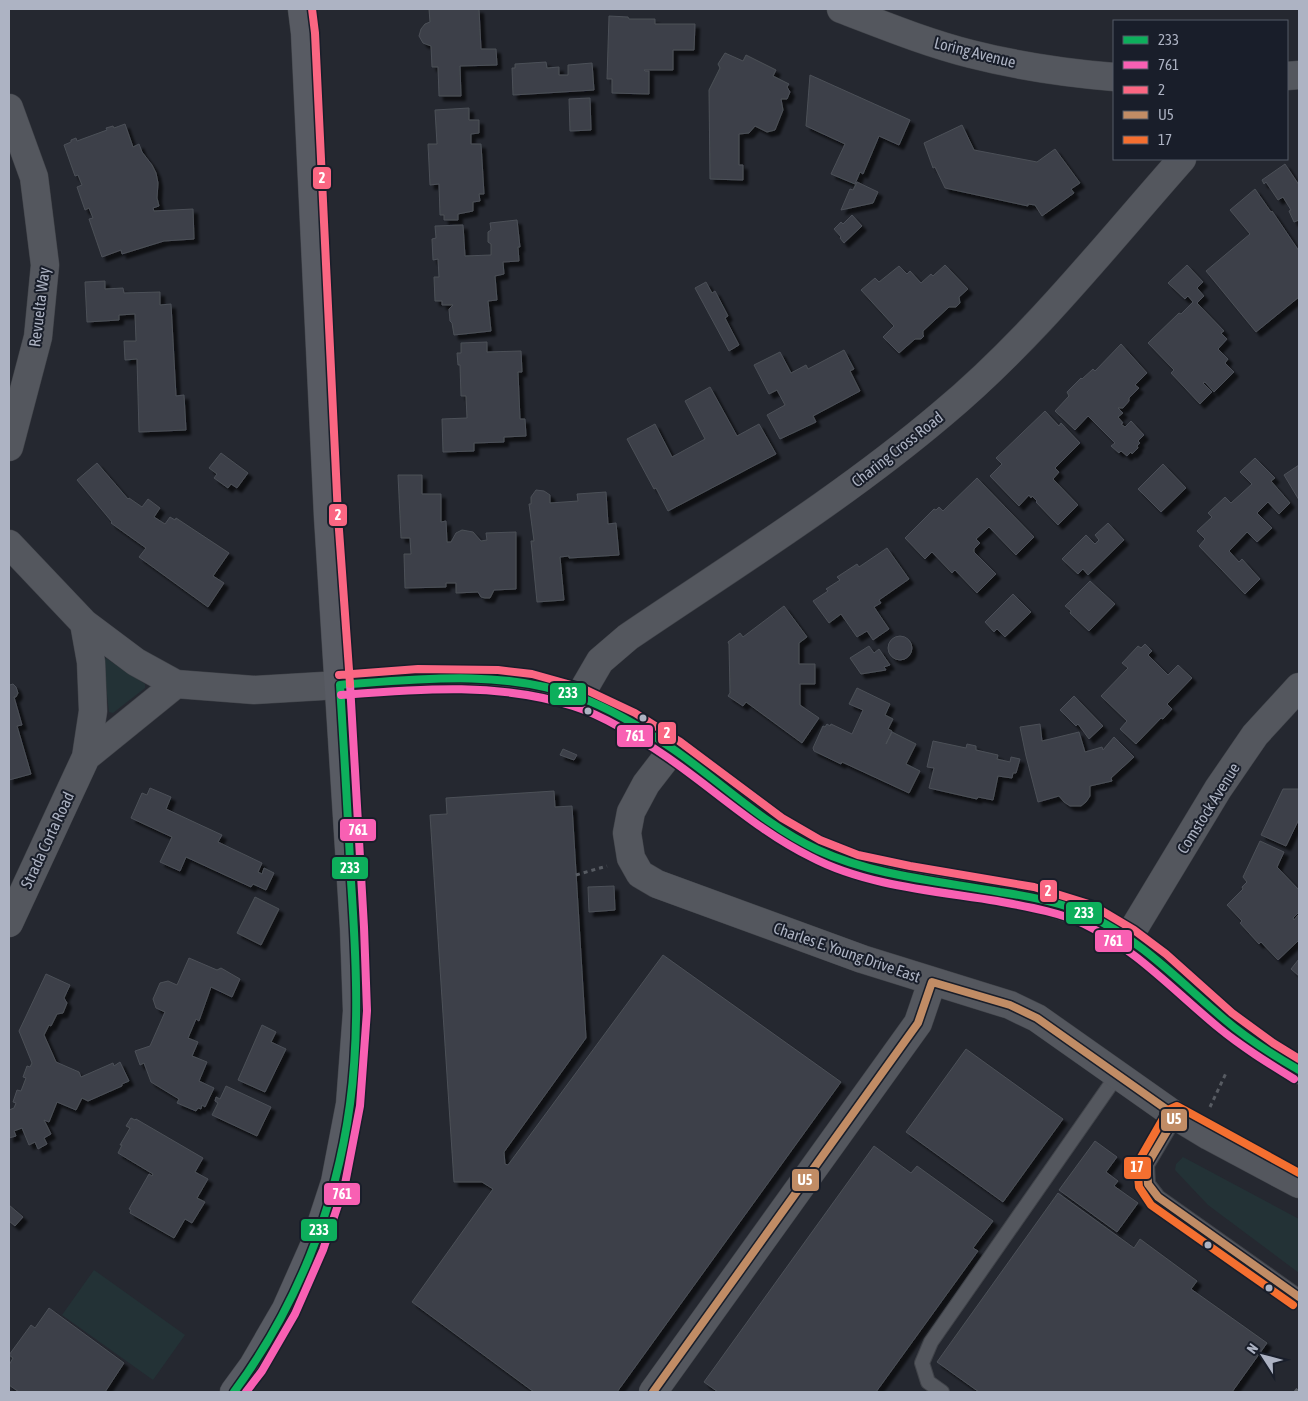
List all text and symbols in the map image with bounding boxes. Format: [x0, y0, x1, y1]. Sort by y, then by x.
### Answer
legend [1113, 20, 1288, 160]
text: 233 [1158, 31, 1179, 48]
street label: Loring Avenue [932, 33, 1018, 72]
text: 761 [1158, 56, 1179, 73]
text: 2 [1158, 81, 1165, 98]
text: U5 [1158, 106, 1174, 123]
text: 17 [1158, 131, 1172, 148]
line badge: 2 [312, 166, 332, 190]
text: 2 [319, 170, 326, 186]
street label: Revuelta Way [25, 266, 54, 348]
street label: Charing Cross Road [848, 408, 947, 491]
line badge: 2 [328, 503, 348, 527]
text: 2 [335, 507, 342, 523]
line badge: 233 [549, 682, 587, 706]
text: 233 [558, 685, 578, 701]
unlabelled marker [583, 706, 593, 716]
unlabelled marker [638, 713, 648, 723]
line badge: 2 [657, 721, 677, 745]
line badge: 761 [616, 724, 654, 748]
text: 2 [664, 725, 671, 741]
text: 761 [625, 728, 645, 744]
street label: Comstock Avenue [1173, 759, 1243, 857]
street label: Strada Corta Road [17, 789, 77, 891]
line badge: 761 [339, 818, 377, 842]
text: 761 [348, 822, 368, 838]
line badge: 233 [331, 856, 369, 880]
text: 233 [340, 860, 360, 876]
line badge: 2 [1039, 879, 1058, 903]
text: 2 [1045, 883, 1052, 899]
line badge: 233 [1065, 901, 1103, 925]
text: 233 [1074, 905, 1094, 921]
street label: Charles E. Young Drive East [771, 918, 923, 987]
line badge: 761 [1094, 929, 1133, 953]
text: 761 [1103, 933, 1123, 949]
line badge: U5 [1160, 1108, 1188, 1132]
text: U5 [1167, 1111, 1182, 1127]
line badge: 17 [1123, 1156, 1152, 1180]
text: 17 [1130, 1159, 1144, 1175]
line badge: U5 [791, 1168, 820, 1192]
text: U5 [798, 1172, 813, 1188]
line badge: 761 [323, 1182, 361, 1206]
text: 761 [332, 1186, 352, 1202]
line badge: 233 [300, 1218, 338, 1242]
text: 233 [309, 1222, 329, 1238]
unlabelled marker [1203, 1240, 1213, 1250]
unlabelled marker [1264, 1283, 1274, 1293]
north arrow [1238, 1331, 1288, 1381]
text: N [1244, 1340, 1261, 1356]

